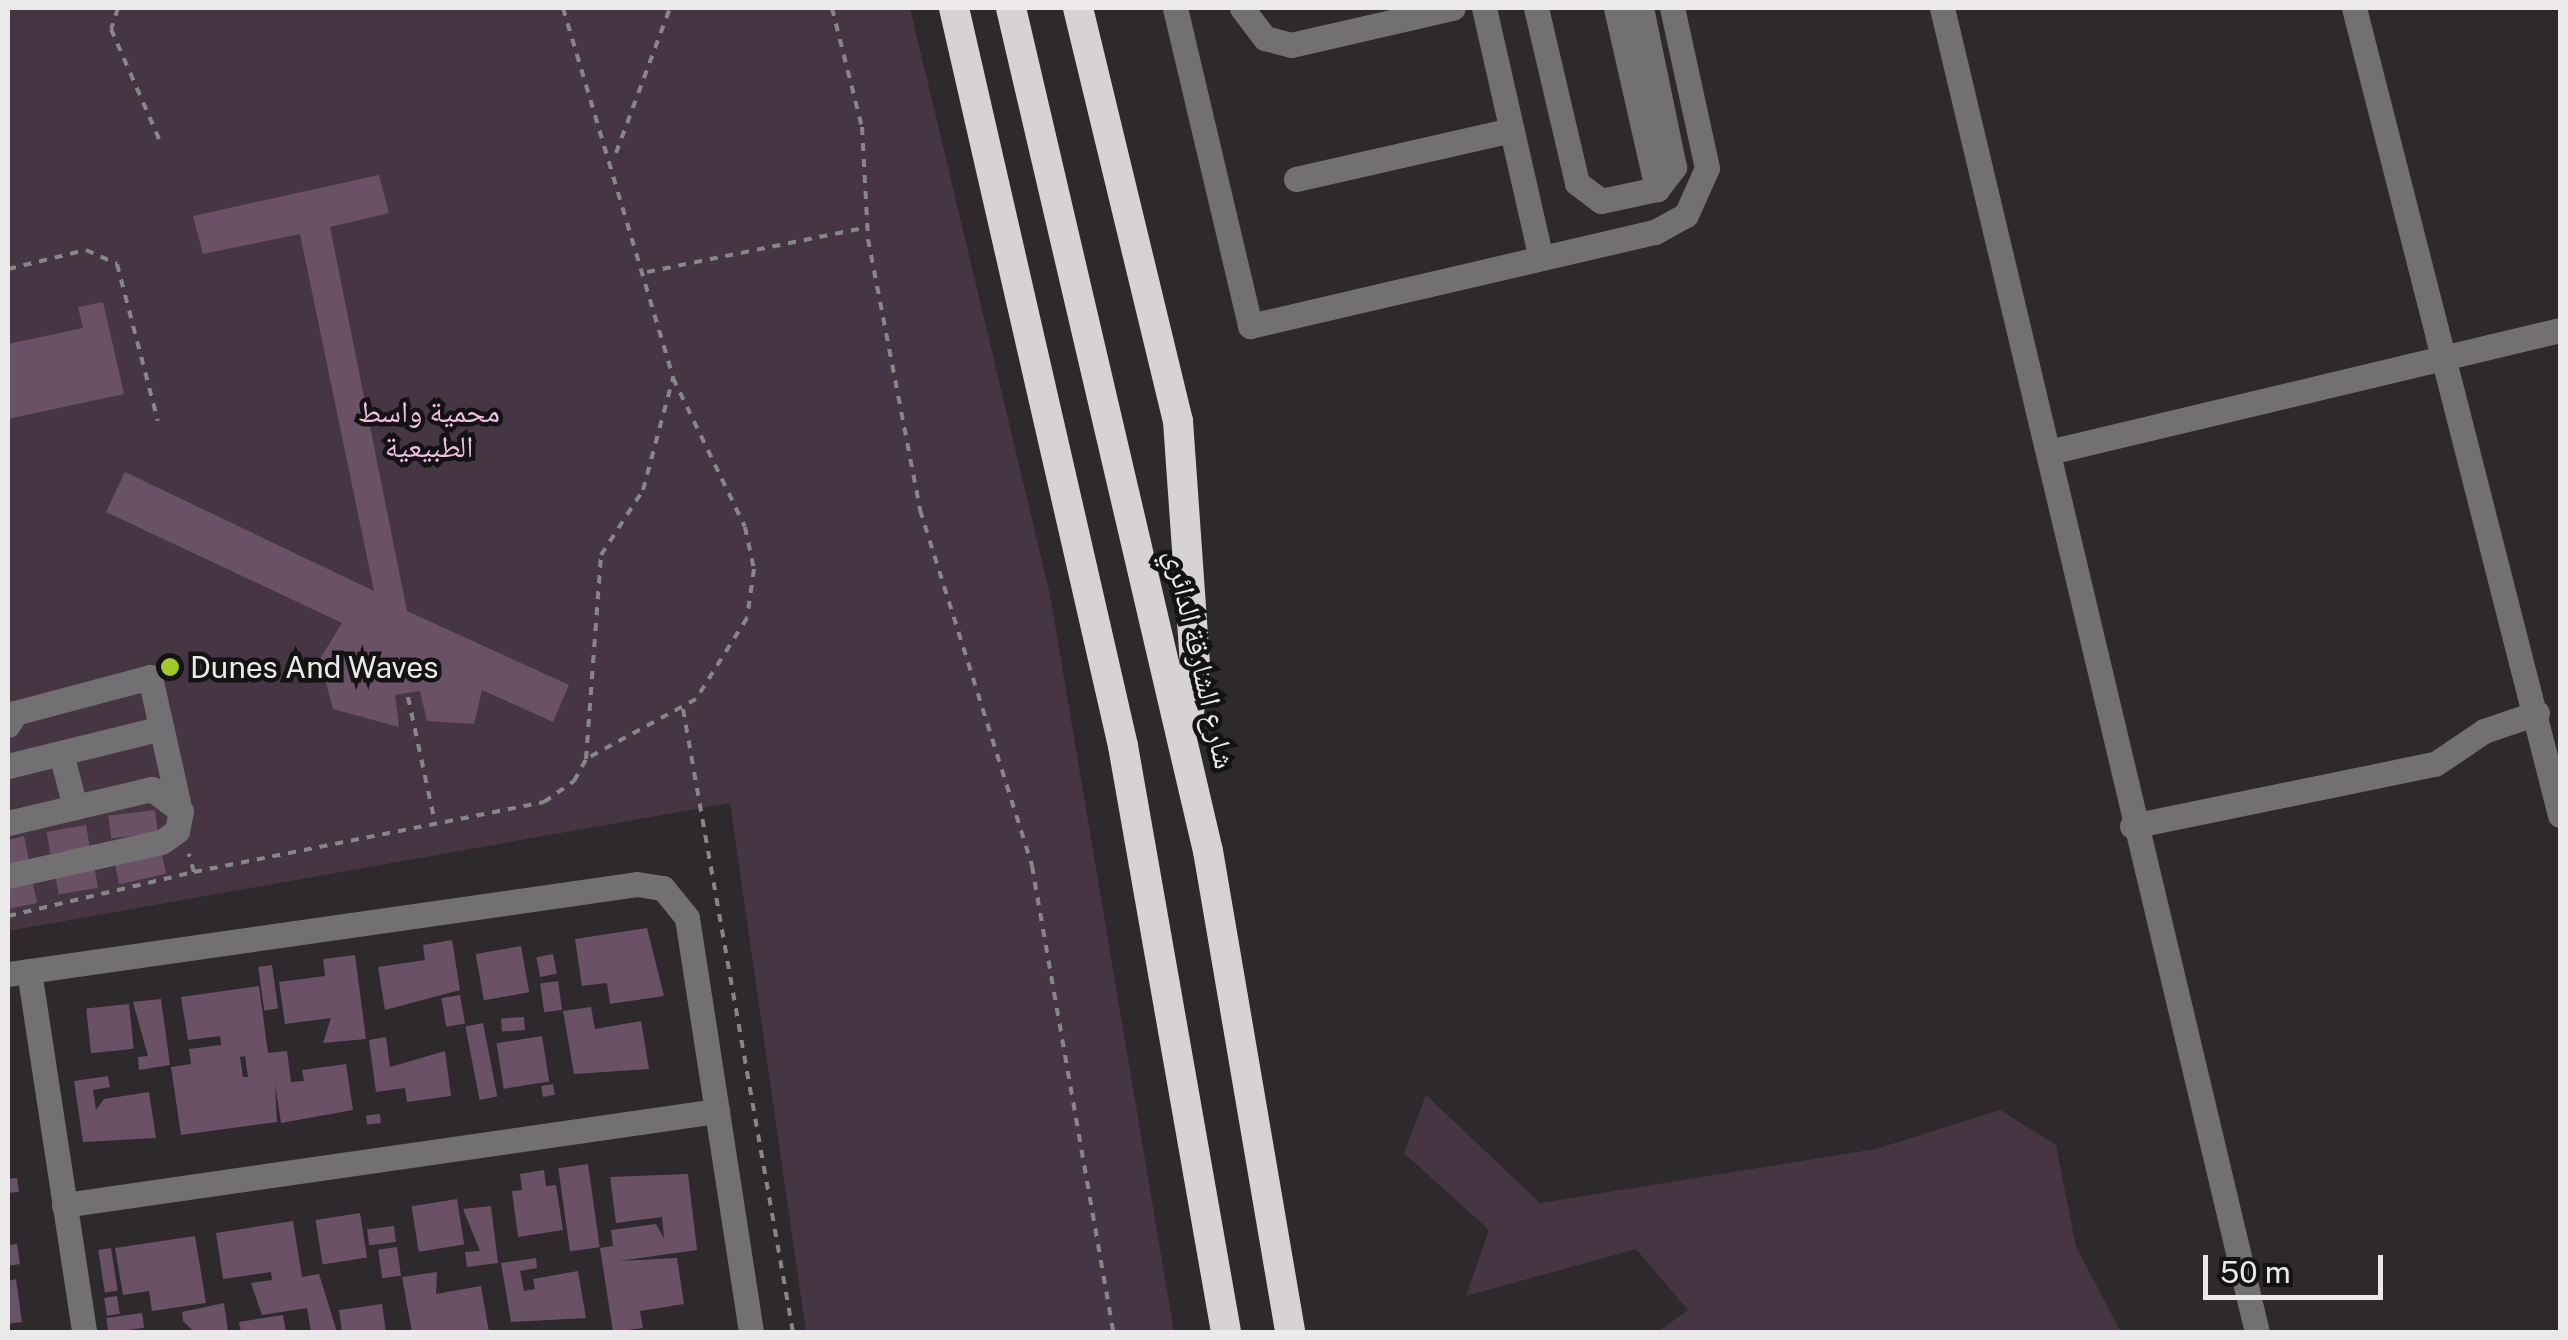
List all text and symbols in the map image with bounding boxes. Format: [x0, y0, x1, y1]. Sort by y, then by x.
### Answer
park label: محمية واسط الطبيعية [358, 393, 500, 464]
street label: شارع الشارقة الدائري [1158, 546, 1244, 772]
place label: Dunes And Waves [190, 649, 439, 685]
marker: Dunes And Waves [159, 656, 181, 678]
scale bar [2208, 1235, 2388, 1297]
text: 50 m [2220, 1254, 2291, 1290]

